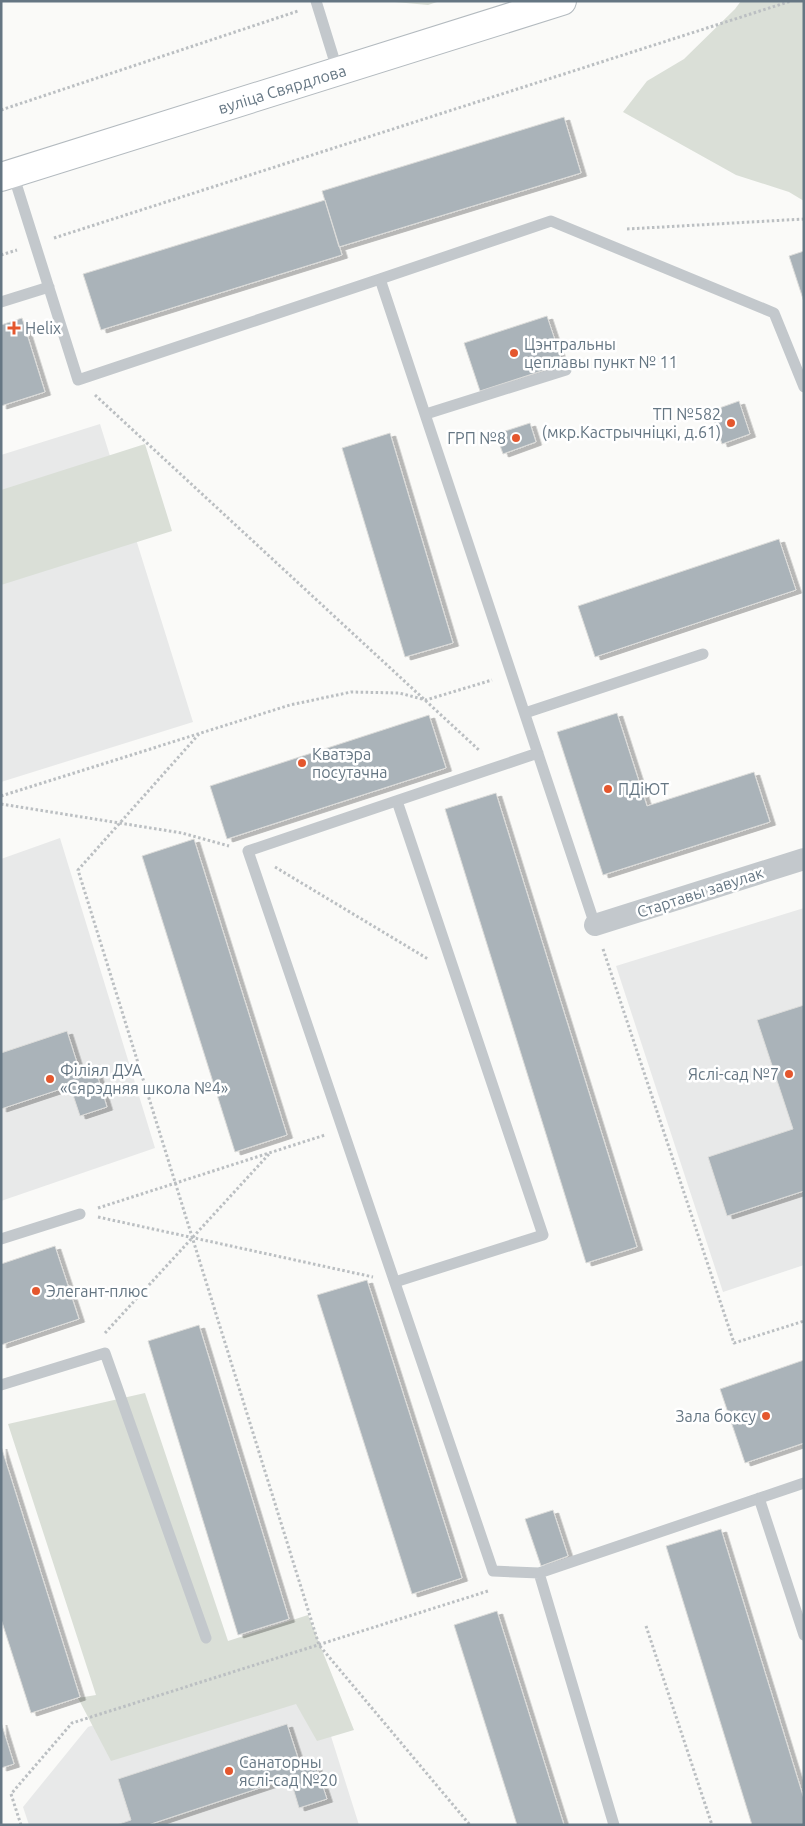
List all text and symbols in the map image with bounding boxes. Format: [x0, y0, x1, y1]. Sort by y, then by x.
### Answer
street label: вуліца Свярдлова [216, 61, 348, 117]
place label: Helix [25, 319, 61, 337]
marker: Helix [7, 321, 21, 335]
place label: Цэнтральны цеплавы пункт № 11 [524, 335, 678, 371]
marker: Цэнтральны цеплавы пункт № 11 [508, 347, 520, 359]
place label: ТП №582 (мкр.Кастрычніцкі, д.61) [542, 405, 721, 442]
marker: ТП №582 (мкр.Кастрычніцкі, д.61) [725, 417, 737, 429]
place label: ГРП №8 [447, 429, 506, 447]
marker: ГРП №8 [510, 432, 522, 444]
place label: Кватэра посутачна [312, 745, 387, 781]
marker: Кватэра посутачна [296, 757, 308, 769]
place label: ПДіЮТ [618, 780, 669, 798]
marker: ПДіЮТ [602, 783, 614, 795]
street label: Стартавы завулак [634, 863, 766, 921]
place label: Філіял ДУА «Сярэдняя школа №4» [60, 1061, 228, 1097]
place label: Яслі-сад №7 [688, 1065, 779, 1083]
marker: Яслі-сад №7 [783, 1068, 795, 1080]
marker: Філіял ДУА «Сярэдняя школа №4» [44, 1073, 56, 1085]
place label: Элегант-плюс [46, 1282, 148, 1300]
marker: Элегант-плюс [30, 1285, 42, 1297]
place label: Зала боксу [676, 1407, 756, 1425]
marker: Зала боксу [760, 1410, 772, 1422]
place label: Санаторны яслі-сад №20 [239, 1753, 338, 1789]
marker: Санаторны яслі-сад №20 [223, 1765, 235, 1777]

